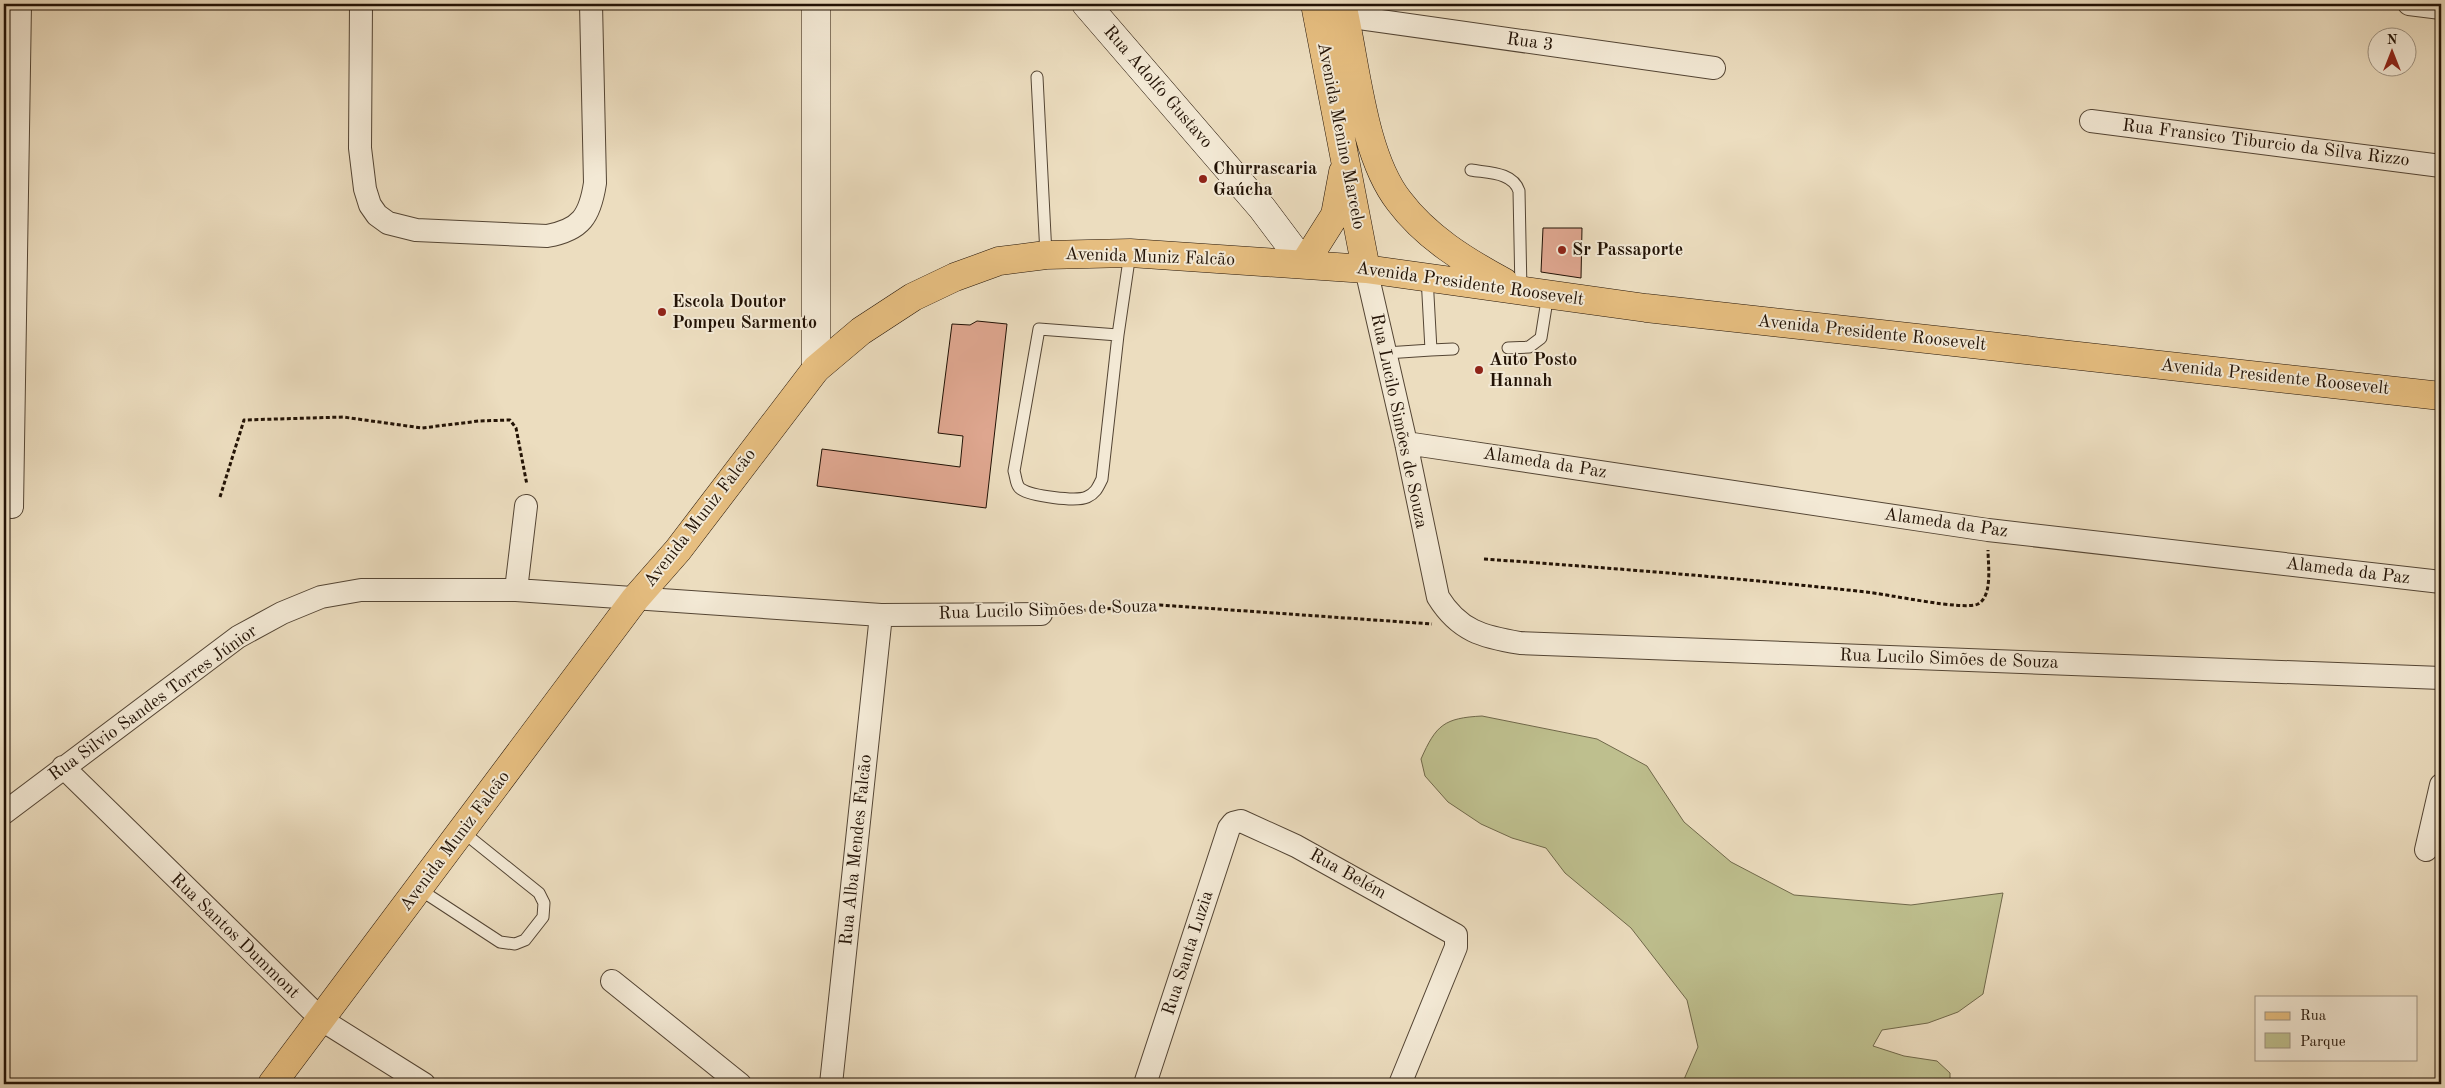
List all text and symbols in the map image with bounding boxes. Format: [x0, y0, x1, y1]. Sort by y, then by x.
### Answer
street label: Rua Adolfo Gustavo [1100, 22, 1216, 152]
north arrow [2368, 28, 2418, 78]
street label: Rua 3 [1506, 30, 1554, 54]
text: N [2387, 33, 2398, 47]
street label: Avenida Menino Marcelo [1314, 41, 1368, 231]
street label: Rua Fransico Tiburcio da Silva Rizzo [2121, 116, 2411, 170]
place label: Churrascaria Gaúcha [1213, 160, 1317, 199]
marker: Churrascaria Gaúcha [1197, 173, 1209, 185]
place label: Sr Passaporte [1572, 241, 1683, 259]
marker: Sr Passaporte [1556, 244, 1568, 256]
street label: Avenida Muniz Falcão [1065, 245, 1235, 269]
street label: Avenida Presidente Roosevelt [1355, 259, 1585, 309]
place label: Escola Doutor Pompeu Sarmento [672, 293, 817, 332]
marker: Escola Doutor Pompeu Sarmento [656, 306, 668, 318]
street label: Rua Lucilo Simões de Souza [1367, 312, 1431, 530]
street label: Avenida Presidente Roosevelt [1757, 312, 1987, 354]
place label: Auto Posto Hannah [1489, 351, 1577, 390]
street label: Avenida Presidente Roosevelt [2160, 356, 2390, 398]
marker: Auto Posto Hannah [1473, 364, 1485, 376]
street label: Alameda da Paz [1482, 444, 1608, 482]
street label: Avenida Muniz Falcão [641, 445, 760, 591]
street label: Alameda da Paz [1883, 505, 2009, 541]
street label: Alameda da Paz [2285, 554, 2411, 588]
street label: Rua Lucilo Simões de Souza [938, 597, 1158, 623]
street label: Rua Silvio Sandes Torres Júnior [46, 621, 261, 785]
street label: Rua Lucilo Simões de Souza [1839, 646, 2059, 672]
street label: Rua Alba Mendes Falcão [837, 753, 875, 947]
street label: Avenida Muniz Falcão [397, 768, 513, 914]
street label: Rua Belém [1307, 846, 1389, 902]
street label: Rua Santos Dummont [167, 870, 303, 1002]
street label: Rua Santa Luzia [1159, 888, 1217, 1017]
legend [2255, 996, 2418, 1060]
text: Rua [2300, 1009, 2327, 1024]
text: Parque [2300, 1035, 2346, 1050]

